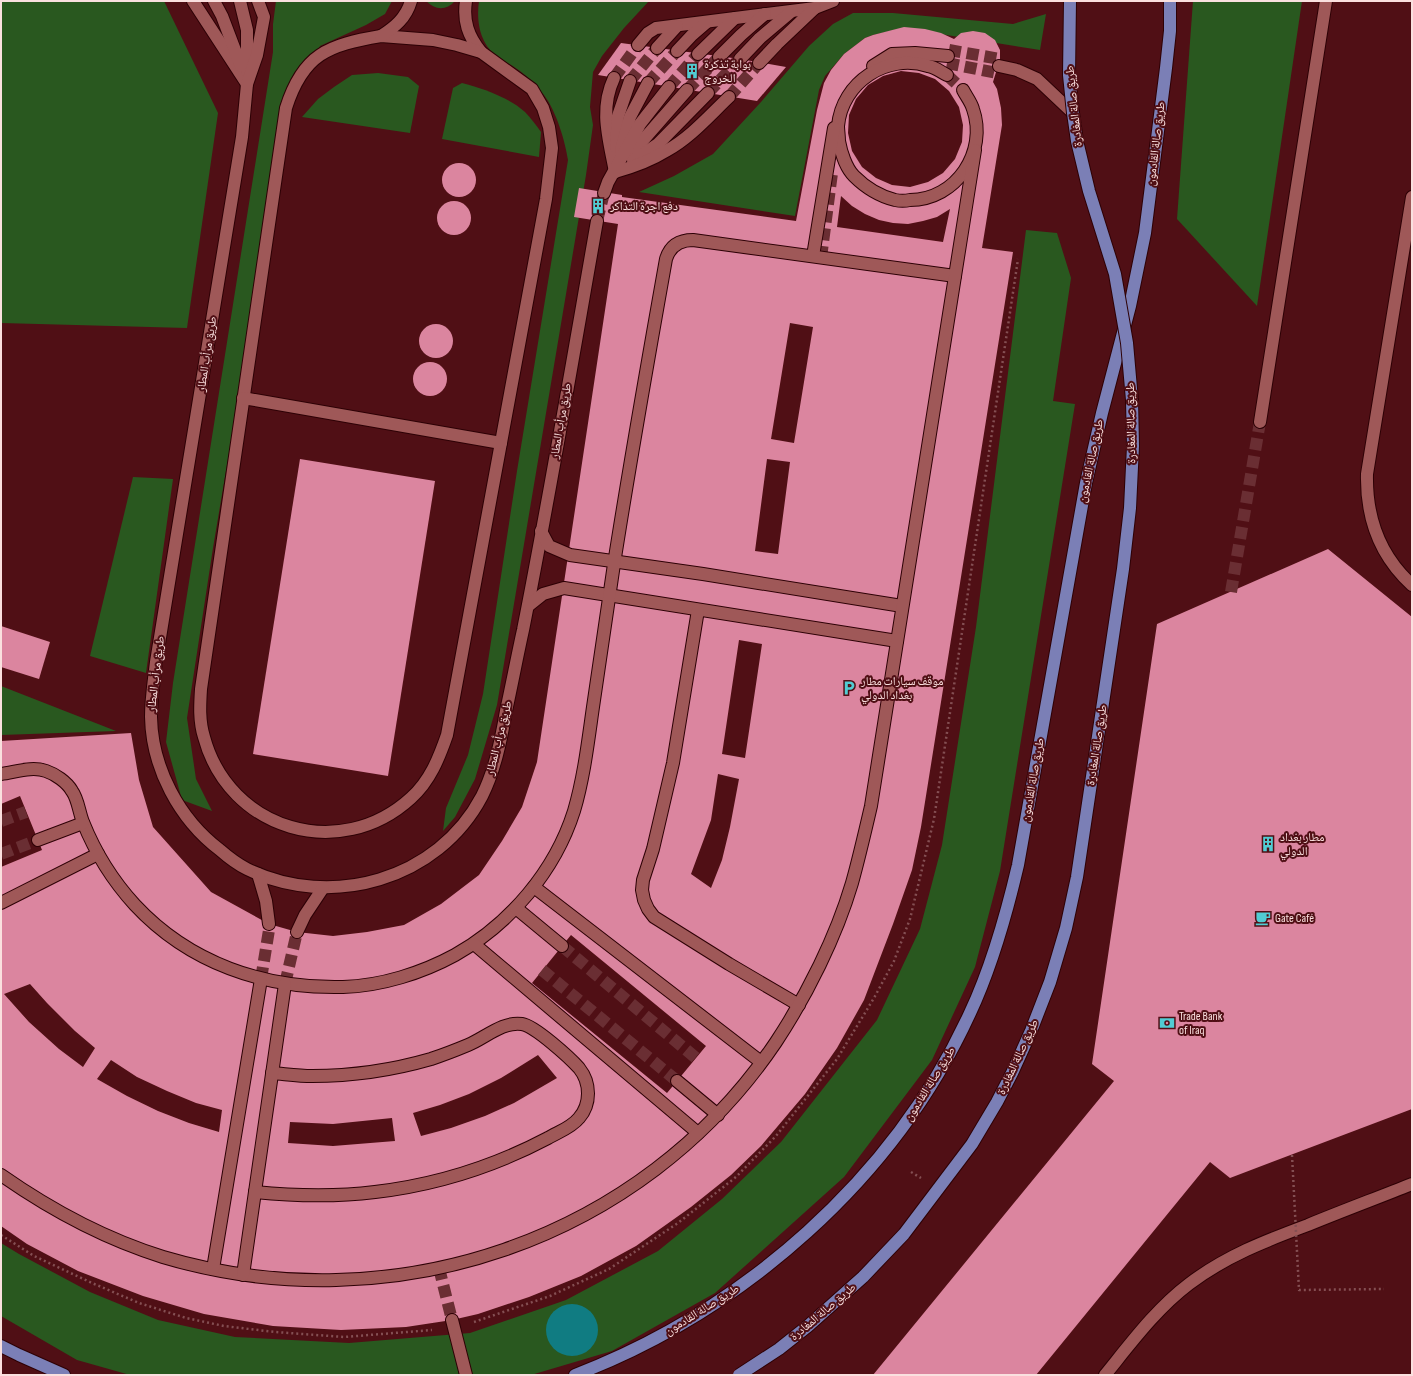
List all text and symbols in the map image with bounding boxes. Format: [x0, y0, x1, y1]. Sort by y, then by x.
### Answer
place label: بوابة تذكرة الخروج [704, 57, 751, 86]
building icon: بوابة تذكرة الخروج [683, 62, 701, 80]
street label: طريق صالة المغادرة [1062, 65, 1086, 147]
street label: طريق صالة القادمون [1143, 101, 1169, 187]
building icon: دفع اجرة التذاكر [589, 197, 607, 215]
place label: دفع اجرة التذاكر [609, 199, 678, 214]
street label: طريق مرأب المطار [193, 315, 220, 394]
street label: طريق مرأب المطار [547, 382, 575, 461]
street label: طريق صالة المغادرة [1123, 382, 1139, 464]
street label: طريق صالة القادمون [1075, 418, 1107, 504]
street label: طريق مرأب المطار [144, 635, 168, 714]
place label: موقف سيارات مطار بغداد الدولي [860, 674, 943, 705]
parking icon: موقف سيارات مطار بغداد الدولي [840, 679, 858, 697]
street label: طريق مرأب المطار [482, 699, 516, 778]
street label: طريق صالة المغادرة [1083, 703, 1111, 787]
street label: طريق صالة القادمون [1018, 737, 1048, 823]
place label: مطار بغداد الدولي [1280, 830, 1324, 861]
building icon: مطار بغداد الدولي [1259, 835, 1277, 853]
cafe icon: Gate Café [1254, 909, 1272, 927]
place label: Gate Café [1275, 911, 1314, 926]
place label: Trade Bank of Iraq [1179, 1009, 1223, 1038]
bank icon: Trade Bank of Iraq [1158, 1014, 1176, 1032]
street label: طريق صالة المغادرة [994, 1017, 1042, 1097]
street label: طريق صالة القادمون [901, 1044, 959, 1124]
street label: طريق صالة المغادرة [787, 1280, 859, 1344]
street label: طريق صالة القادمون [662, 1281, 742, 1339]

